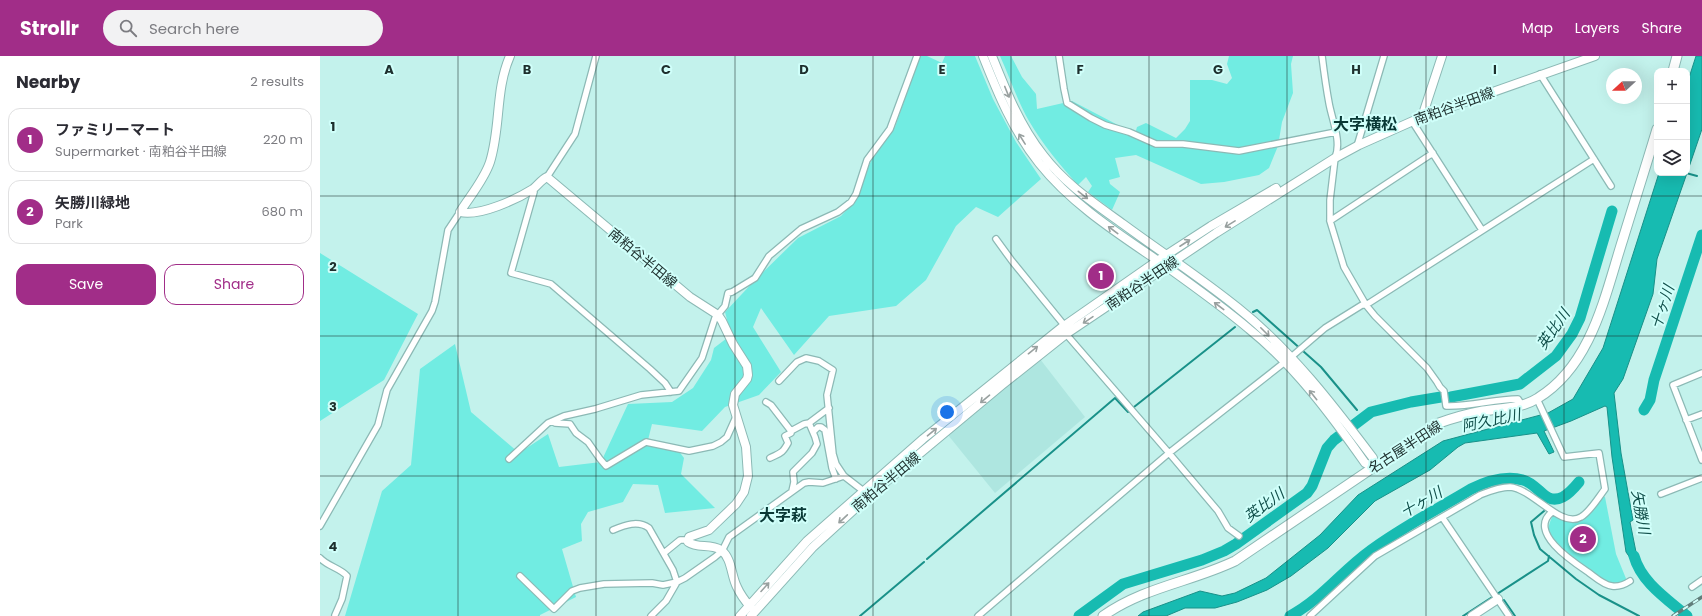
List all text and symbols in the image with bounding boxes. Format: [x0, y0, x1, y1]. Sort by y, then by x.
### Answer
search box [103, 10, 383, 46]
text: Strollr [20, 15, 79, 42]
icon: search [117, 17, 139, 39]
text: Search here [149, 18, 239, 39]
text: Map [1522, 18, 1553, 38]
text: Layers [1575, 18, 1619, 38]
text: Share [1641, 18, 1682, 38]
text: A [384, 60, 394, 79]
text: B [523, 60, 532, 79]
text: C [661, 60, 671, 79]
text: D [799, 60, 809, 79]
text: E [938, 60, 946, 79]
text: F [1076, 60, 1084, 79]
text: G [1213, 60, 1223, 79]
text: H [1351, 60, 1361, 79]
text: I [1493, 60, 1497, 79]
north arrow [1606, 68, 1642, 104]
map controls [1654, 68, 1690, 176]
button: + [1654, 68, 1690, 104]
text: Nearby [16, 70, 80, 94]
text: 2 results [250, 72, 304, 91]
street label: 南粕谷半田線 [1411, 82, 1497, 130]
one-way arrow [1004, 86, 1011, 98]
button: − [1654, 104, 1690, 140]
district label: 大字横松 [1333, 113, 1397, 136]
text: 1 [331, 117, 335, 136]
text: ファミリーマート [55, 119, 175, 140]
text: 1 [28, 130, 32, 149]
text: 220 m [263, 130, 303, 149]
one-way arrow [1018, 133, 1026, 144]
button: layers [1654, 140, 1690, 176]
text: Supermarket · 南粕谷半田線 [55, 142, 227, 161]
one-way arrow [1078, 191, 1089, 200]
text: 矢勝川緑地 [55, 192, 130, 213]
text: 2 [26, 202, 34, 221]
text: 680 m [262, 202, 303, 221]
text: Park [55, 214, 83, 233]
one-way arrow [1225, 220, 1236, 228]
street label: 南粕谷半田線 [604, 223, 682, 293]
one-way arrow [1108, 226, 1119, 234]
one-way arrow [1179, 238, 1191, 246]
street label: 南粕谷半田線 [1102, 251, 1182, 315]
text: 2 [329, 257, 337, 276]
pin: 1 [1088, 261, 1114, 291]
button: Save [16, 264, 156, 305]
button: Share [164, 264, 304, 305]
water label: 十ヶ川 [1645, 280, 1680, 332]
one-way arrow [1213, 302, 1224, 310]
water label: 英比川 [1531, 303, 1576, 353]
one-way arrow [1082, 316, 1093, 324]
one-way arrow [1261, 327, 1270, 337]
one-way arrow [1028, 345, 1039, 354]
one-way arrow [1308, 389, 1317, 400]
one-way arrow [979, 395, 990, 404]
text: 3 [329, 397, 337, 416]
your location [937, 402, 957, 422]
water label: 阿久比川 [1459, 403, 1524, 437]
street label: 名古屋半田線 [1364, 416, 1446, 478]
one-way arrow [927, 427, 938, 436]
street label: 南粕谷半田線 [847, 447, 925, 517]
water label: 十ヶ川 [1396, 481, 1447, 522]
water label: 英比川 [1240, 482, 1290, 527]
water label: 矢勝川 [1627, 488, 1656, 538]
district label: 大字萩 [759, 504, 807, 527]
one-way arrow [838, 515, 848, 524]
pin: 2 [1570, 524, 1596, 554]
text: 4 [329, 537, 338, 556]
one-way arrow [761, 581, 770, 592]

